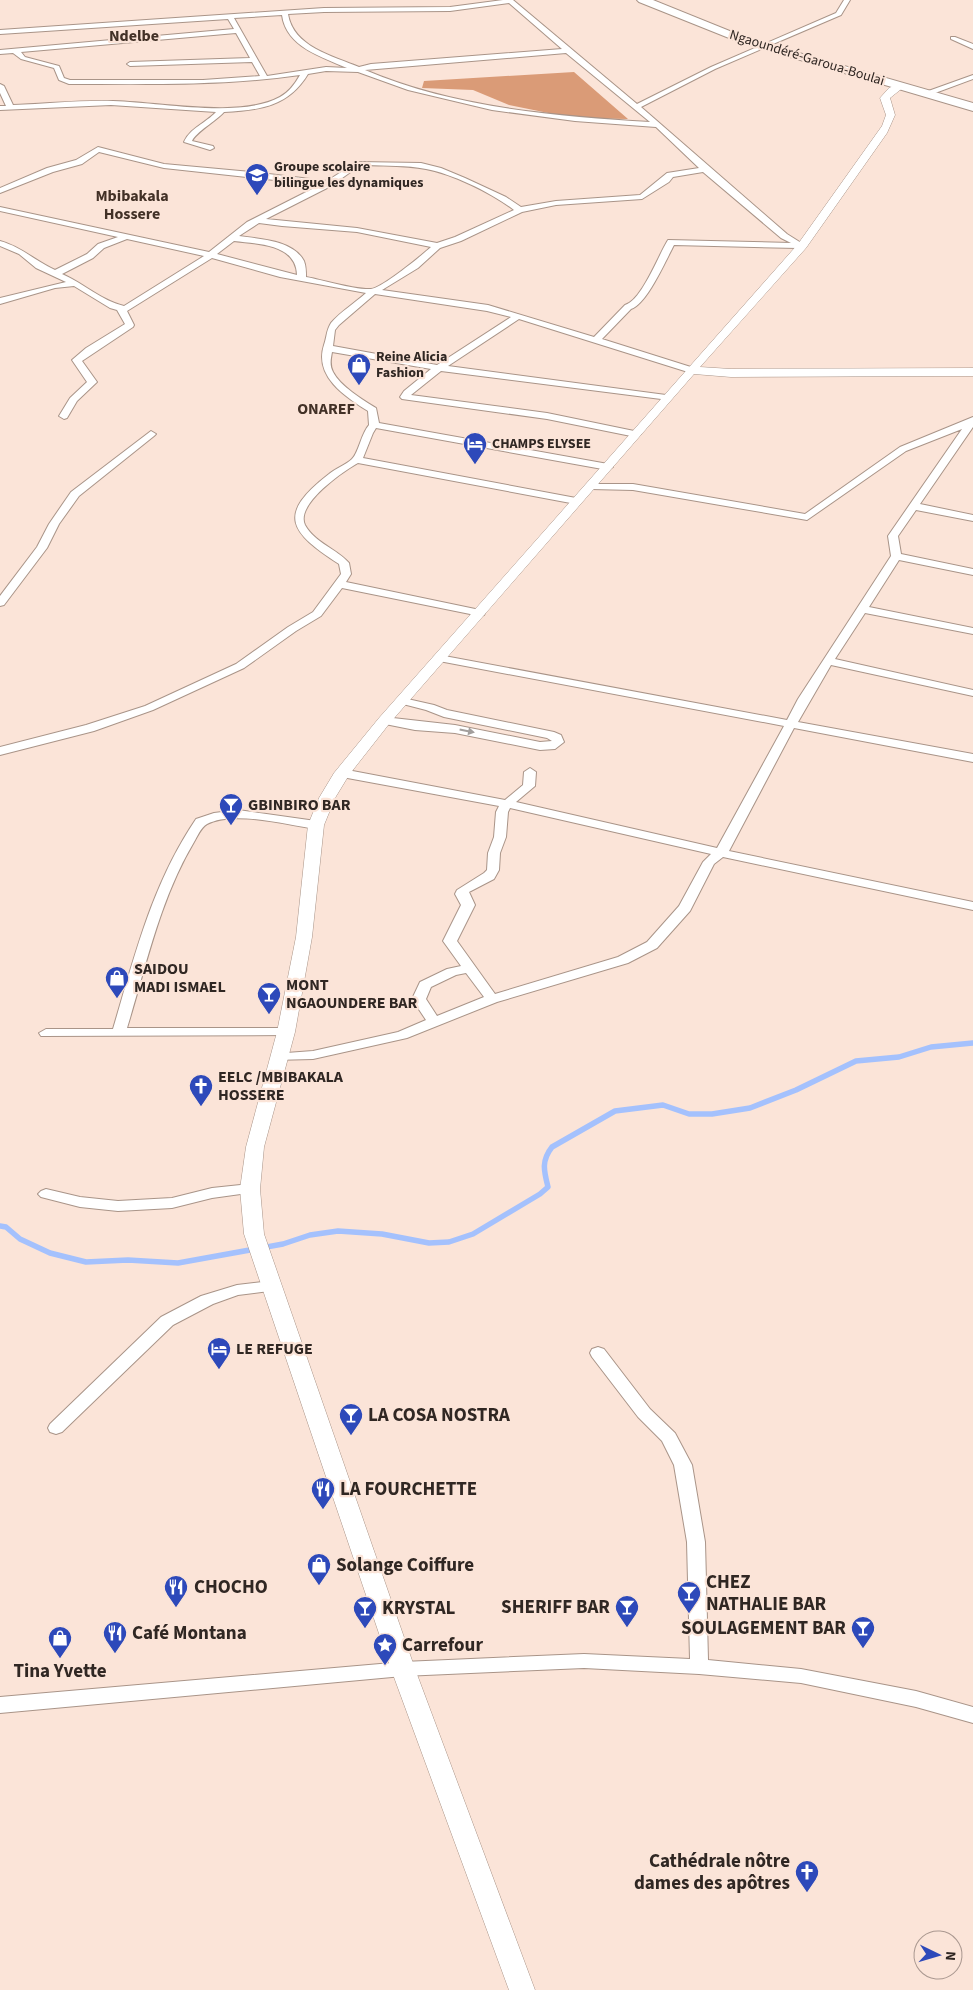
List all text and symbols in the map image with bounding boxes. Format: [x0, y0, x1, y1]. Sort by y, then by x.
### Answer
district label: Ndelbe [109, 25, 159, 47]
street label: Ngaoundéré-Garoua-Boulai [727, 25, 887, 91]
place label: Groupe scolaire bilingue les dynamiques [274, 157, 424, 193]
school or university icon: Groupe scolaire bilingue les dynamiques [244, 162, 270, 196]
district label: Mbibakala Hossere [95, 185, 169, 225]
place label: Reine Alicia Fashion [376, 347, 447, 383]
shop icon: Reine Alicia Fashion [346, 352, 372, 386]
district label: ONAREF [297, 398, 355, 420]
hotel icon: CHAMPS ELYSEE [462, 431, 488, 465]
place label: CHAMPS ELYSEE [492, 434, 591, 454]
one-way arrow [459, 727, 475, 735]
bar icon: GBINBIRO BAR [218, 792, 244, 826]
place label: GBINBIRO BAR [248, 794, 351, 816]
place label: SAIDOU MADI ISMAEL [134, 958, 226, 998]
shop icon: SAIDOU MADI ISMAEL [104, 965, 130, 999]
place label: MONT NGAOUNDERE BAR [286, 974, 418, 1014]
bar icon: MONT NGAOUNDERE BAR [256, 981, 282, 1015]
place label: EELC /MBIBAKALA HOSSERE [218, 1066, 344, 1106]
church icon: EELC /MBIBAKALA HOSSERE [188, 1073, 214, 1107]
hotel icon: LE REFUGE [206, 1336, 232, 1370]
place label: LE REFUGE [236, 1338, 313, 1360]
bar icon: LA COSA NOSTRA [338, 1402, 364, 1436]
place label: LA COSA NOSTRA [368, 1402, 510, 1429]
restaurant icon: LA FOURCHETTE [310, 1476, 336, 1510]
place label: LA FOURCHETTE [340, 1476, 477, 1503]
shop icon: Solange Coiffure [306, 1552, 332, 1586]
place label: Solange Coiffure [336, 1552, 474, 1579]
place label: CHEZ NATHALIE BAR [706, 1569, 827, 1618]
restaurant icon: CHOCHO [163, 1574, 189, 1608]
place label: CHOCHO [194, 1574, 268, 1601]
bar icon: CHEZ NATHALIE BAR [676, 1580, 702, 1614]
place label: SHERIFF BAR [501, 1594, 610, 1621]
bar icon: SHERIFF BAR [614, 1594, 640, 1628]
bar icon: KRYSTAL [352, 1595, 378, 1629]
place label: KRYSTAL [382, 1595, 456, 1622]
place label: SOULAGEMENT BAR [681, 1615, 846, 1642]
bar icon: SOULAGEMENT BAR [850, 1615, 876, 1649]
restaurant icon: Café Montana [102, 1620, 128, 1654]
place label: Café Montana [132, 1620, 247, 1647]
shop icon: Tina Yvette [47, 1625, 73, 1659]
place icon: Carrefour [372, 1632, 398, 1666]
place label: Carrefour [402, 1632, 483, 1659]
place label: Tina Yvette [13, 1658, 107, 1685]
place label: Cathédrale nôtre dames des apôtres [634, 1848, 790, 1897]
church icon: Cathédrale nôtre dames des apôtres [794, 1859, 820, 1893]
north arrow [913, 1930, 963, 1980]
text: N [940, 1951, 960, 1962]

